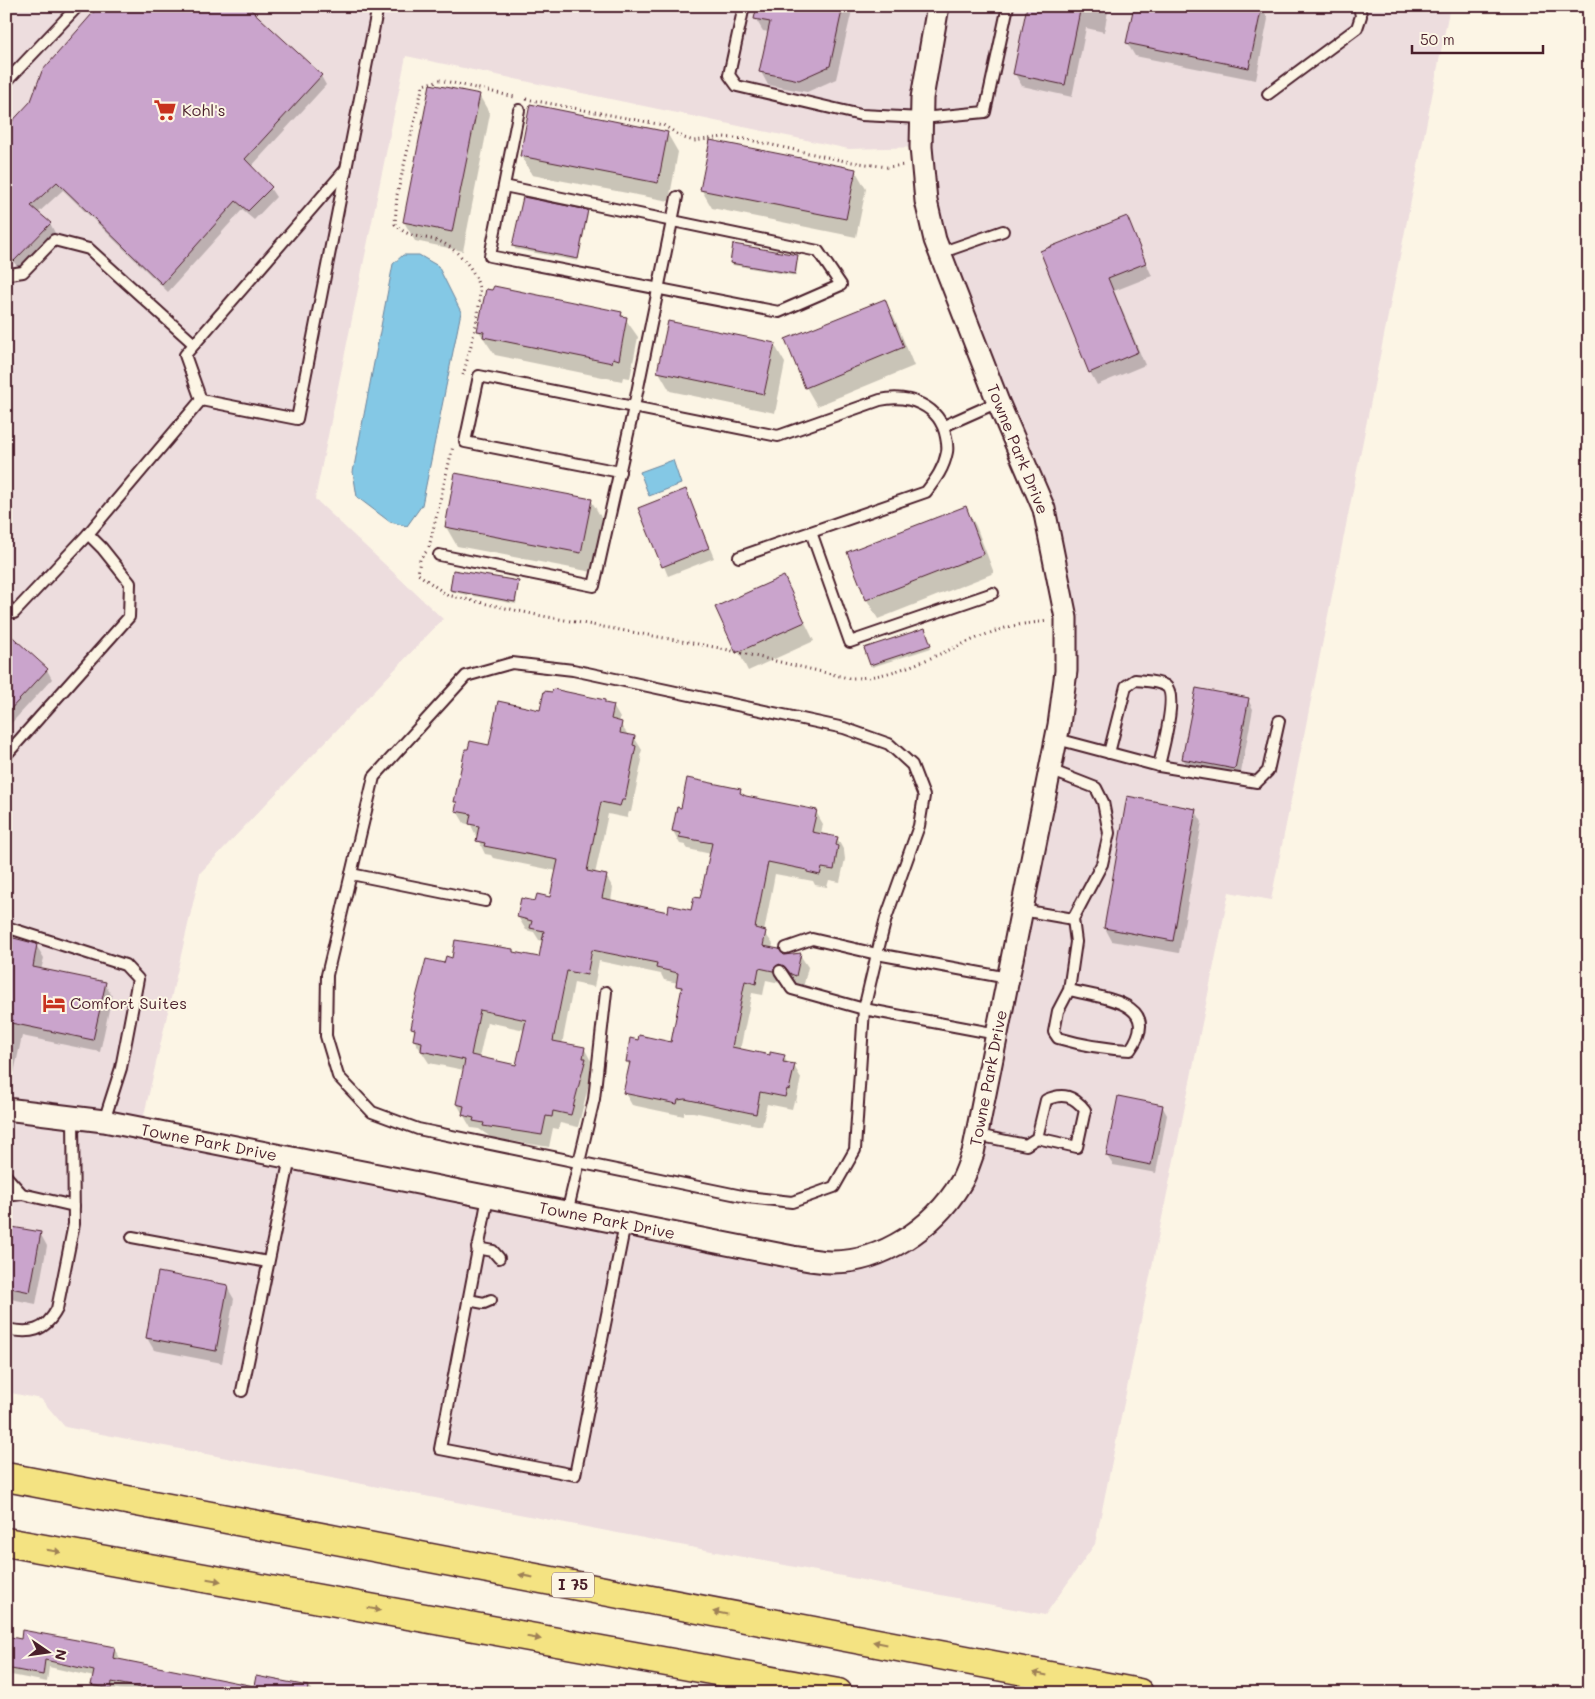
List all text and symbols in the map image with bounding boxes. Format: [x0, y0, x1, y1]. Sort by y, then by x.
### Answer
scale bar [1412, 22, 1544, 54]
text: 50 m [1420, 29, 1455, 49]
supermarket icon: Kohl's [152, 97, 178, 123]
place label: Kohl's [182, 99, 226, 120]
street label: Towne Park Drive [983, 381, 1054, 517]
hotel icon: Comfort Suites [41, 990, 67, 1016]
place label: Comfort Suites [70, 992, 187, 1013]
street label: Towne Park Drive [964, 1008, 1011, 1148]
street label: Towne Park Drive [139, 1118, 279, 1165]
street label: Towne Park Drive [537, 1196, 677, 1243]
one-way arrow [47, 1547, 62, 1555]
one-way arrow [519, 1572, 534, 1580]
road number: I 75 [552, 1572, 594, 1598]
one-way arrow [207, 1576, 223, 1584]
one-way arrow [366, 1605, 382, 1613]
one-way arrow [713, 1609, 728, 1617]
north arrow [22, 1626, 72, 1676]
one-way arrow [526, 1634, 542, 1642]
one-way arrow [871, 1639, 887, 1647]
text: N [51, 1648, 72, 1662]
one-way arrow [1031, 1669, 1047, 1677]

